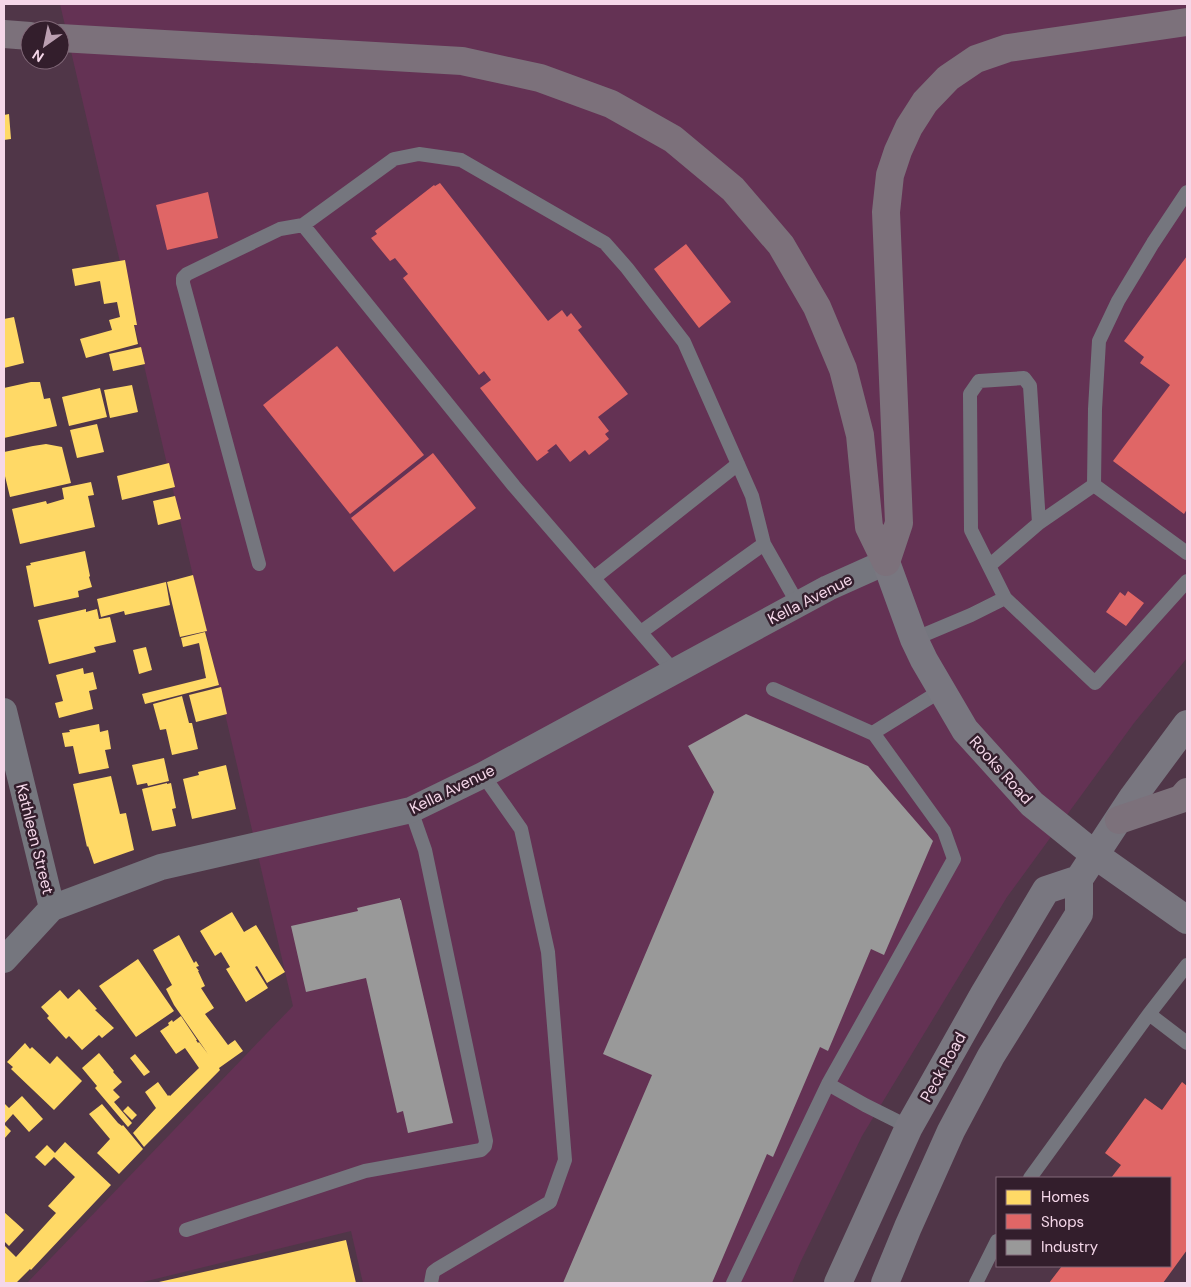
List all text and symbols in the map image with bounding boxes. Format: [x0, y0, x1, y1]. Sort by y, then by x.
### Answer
north arrow [20, 20, 70, 70]
text: N [29, 46, 47, 66]
street label: Kella Avenue [764, 569, 856, 629]
street label: Rooks Road [965, 731, 1037, 809]
street label: Kella Avenue [406, 759, 498, 819]
street label: Kathleen Street [11, 781, 59, 897]
street label: Peck Road [915, 1028, 971, 1106]
legend [996, 1177, 1171, 1267]
text: Homes [1041, 1187, 1090, 1207]
text: Shops [1041, 1212, 1084, 1232]
text: Industry [1041, 1237, 1099, 1257]

